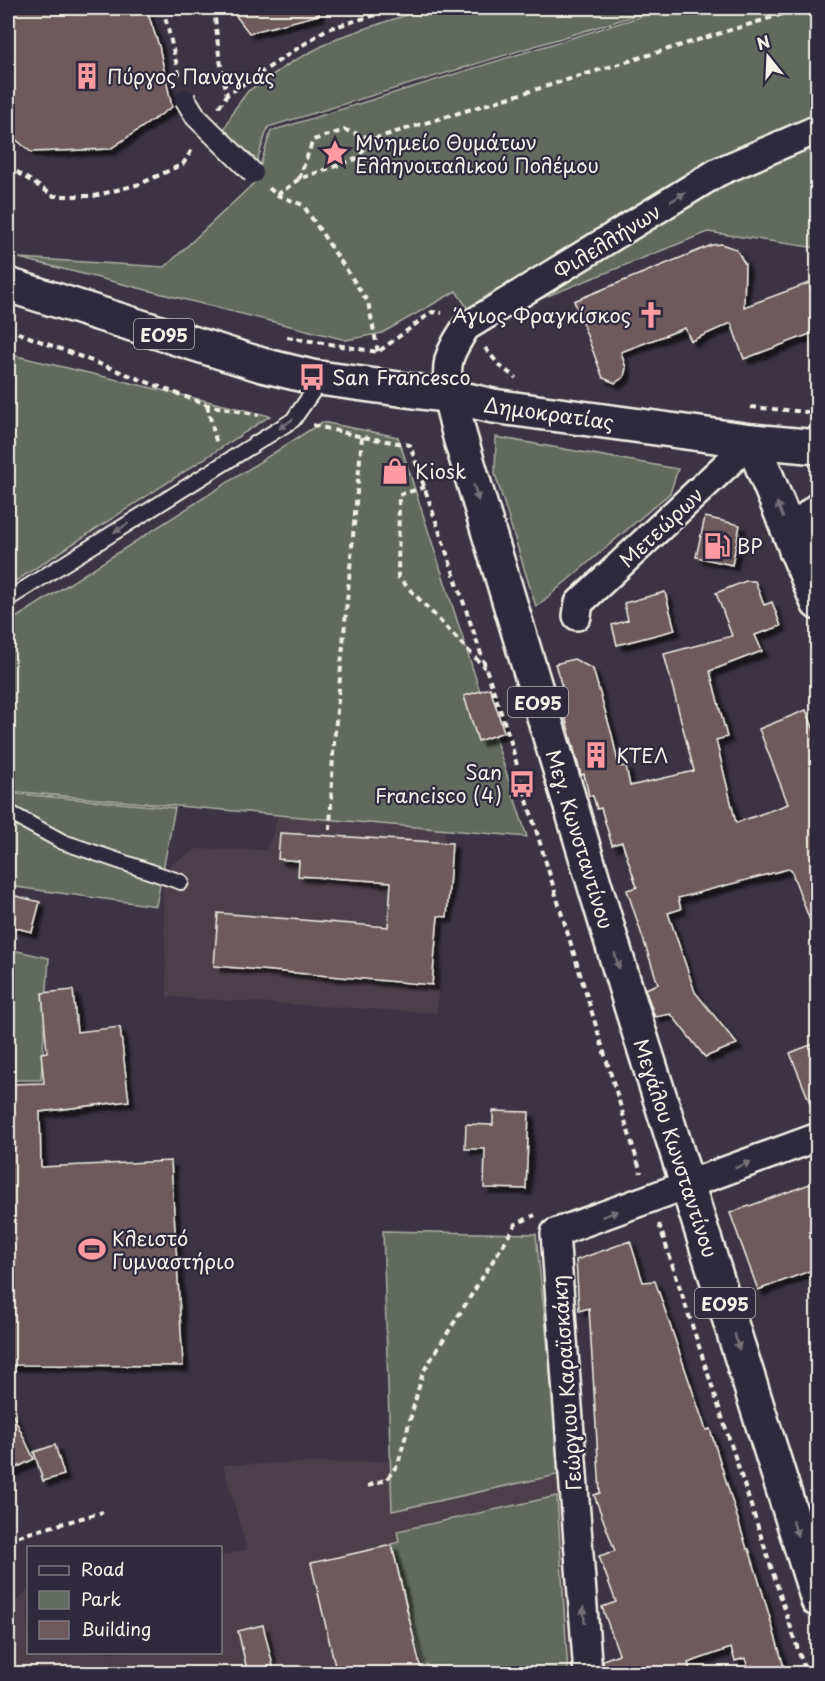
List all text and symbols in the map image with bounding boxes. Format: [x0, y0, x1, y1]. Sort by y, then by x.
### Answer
north arrow [738, 27, 798, 87]
text: N [753, 28, 773, 55]
building icon: Πύργος Παναγιάς [72, 61, 102, 91]
place label: Πύργος Παναγιάς [107, 61, 275, 91]
place label: Μνημείο Θυμάτων Ελληνοιταλικού Πολέμου [355, 127, 599, 180]
place icon: Μνημείο Θυμάτων Ελληνοιταλικού Πολέμου [320, 138, 350, 168]
one-way arrow [670, 191, 686, 202]
street label: Φιλελλήνων [547, 196, 667, 286]
place label: Άγιος Φραγκίσκος [452, 300, 631, 330]
church icon: Άγιος Φραγκίσκος [636, 300, 666, 330]
road number: ΕΟ95 [134, 319, 194, 349]
bus stop icon: San Francesco [297, 362, 327, 392]
place label: San Francesco [332, 362, 471, 392]
street label: Δημοκρατίας [482, 389, 616, 437]
one-way arrow [279, 418, 295, 430]
shop icon: Kiosk [380, 456, 410, 486]
place label: Kiosk [415, 456, 466, 486]
street label: Μετεώρων [612, 480, 710, 574]
one-way arrow [472, 484, 481, 502]
one-way arrow [775, 501, 784, 519]
one-way arrow [113, 522, 129, 533]
fuel station icon: BP [702, 531, 732, 561]
place label: BP [737, 531, 763, 561]
road number: ΕΟ95 [508, 687, 568, 717]
building icon: ΚΤΕΛ [581, 740, 611, 770]
place label: ΚΤΕΛ [616, 740, 668, 770]
street label: Μεγ. Κωνσταντίνου [538, 746, 622, 932]
place label: San Francisco (4) [375, 757, 502, 810]
bus stop icon: San Francisco (4) [507, 769, 537, 799]
one-way arrow [613, 952, 622, 970]
street label: Μεγάλου Κωνσταντίνου [626, 1035, 726, 1261]
one-way arrow [734, 1160, 752, 1170]
one-way arrow [602, 1208, 620, 1218]
place label: Κλειστό Γυμναστήριο [112, 1223, 235, 1276]
sports icon: Κλειστό Γυμναστήριο [77, 1234, 107, 1264]
street label: Γεώργιου Καραϊσκάκη [543, 1274, 589, 1492]
road number: ΕΟ95 [695, 1288, 755, 1318]
one-way arrow [733, 1333, 742, 1351]
one-way arrow [791, 1519, 800, 1537]
legend [27, 1546, 222, 1654]
text: Road [81, 1555, 125, 1582]
text: Park [81, 1585, 121, 1612]
one-way arrow [579, 1606, 588, 1625]
text: Building [81, 1615, 151, 1642]

